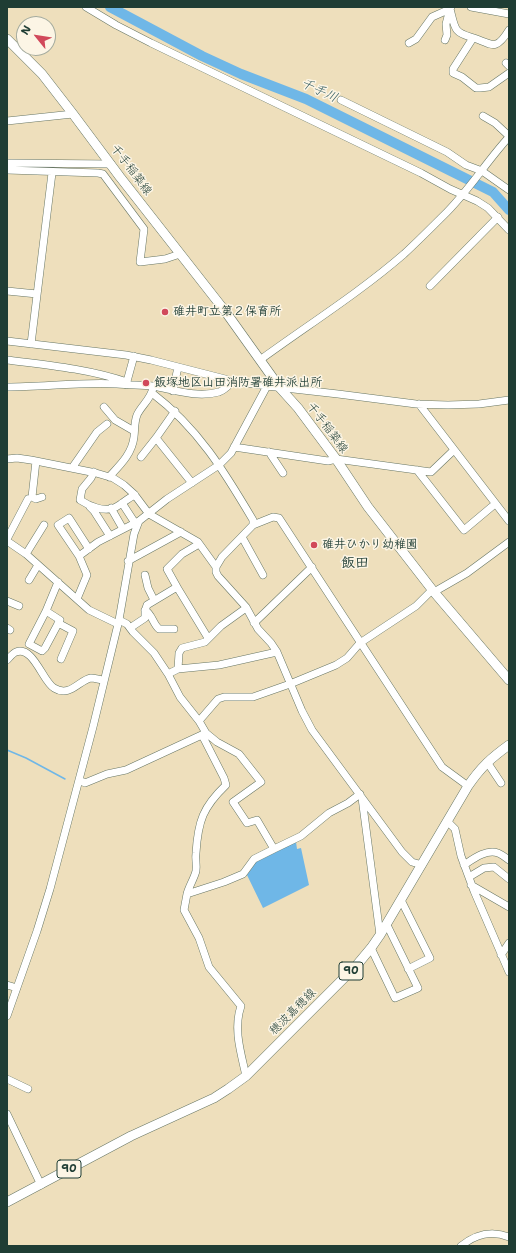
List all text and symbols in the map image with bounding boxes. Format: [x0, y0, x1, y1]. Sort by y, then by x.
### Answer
north arrow [16, 16, 56, 56]
text: N [17, 23, 35, 38]
water label: 千手川 [298, 76, 340, 106]
street label: 千手稲築線 [107, 142, 155, 198]
place label: 碓井町立第２保育所 [173, 305, 281, 319]
marker: 碓井町立第２保育所 [160, 307, 170, 317]
place label: 飯塚地区山田消防署碓井派出所 [154, 376, 322, 390]
marker: 飯塚地区山田消防署碓井派出所 [141, 378, 151, 388]
street label: 千手稲築線 [303, 400, 351, 456]
place label: 碓井ひかり幼稚園 [322, 538, 418, 552]
marker: 碓井ひかり幼稚園 [309, 540, 319, 550]
district label: 飯田 [341, 555, 369, 571]
road number: 90 [339, 962, 363, 980]
street label: 穂波嘉穂線 [267, 986, 319, 1038]
road number: 90 [57, 1160, 81, 1178]

